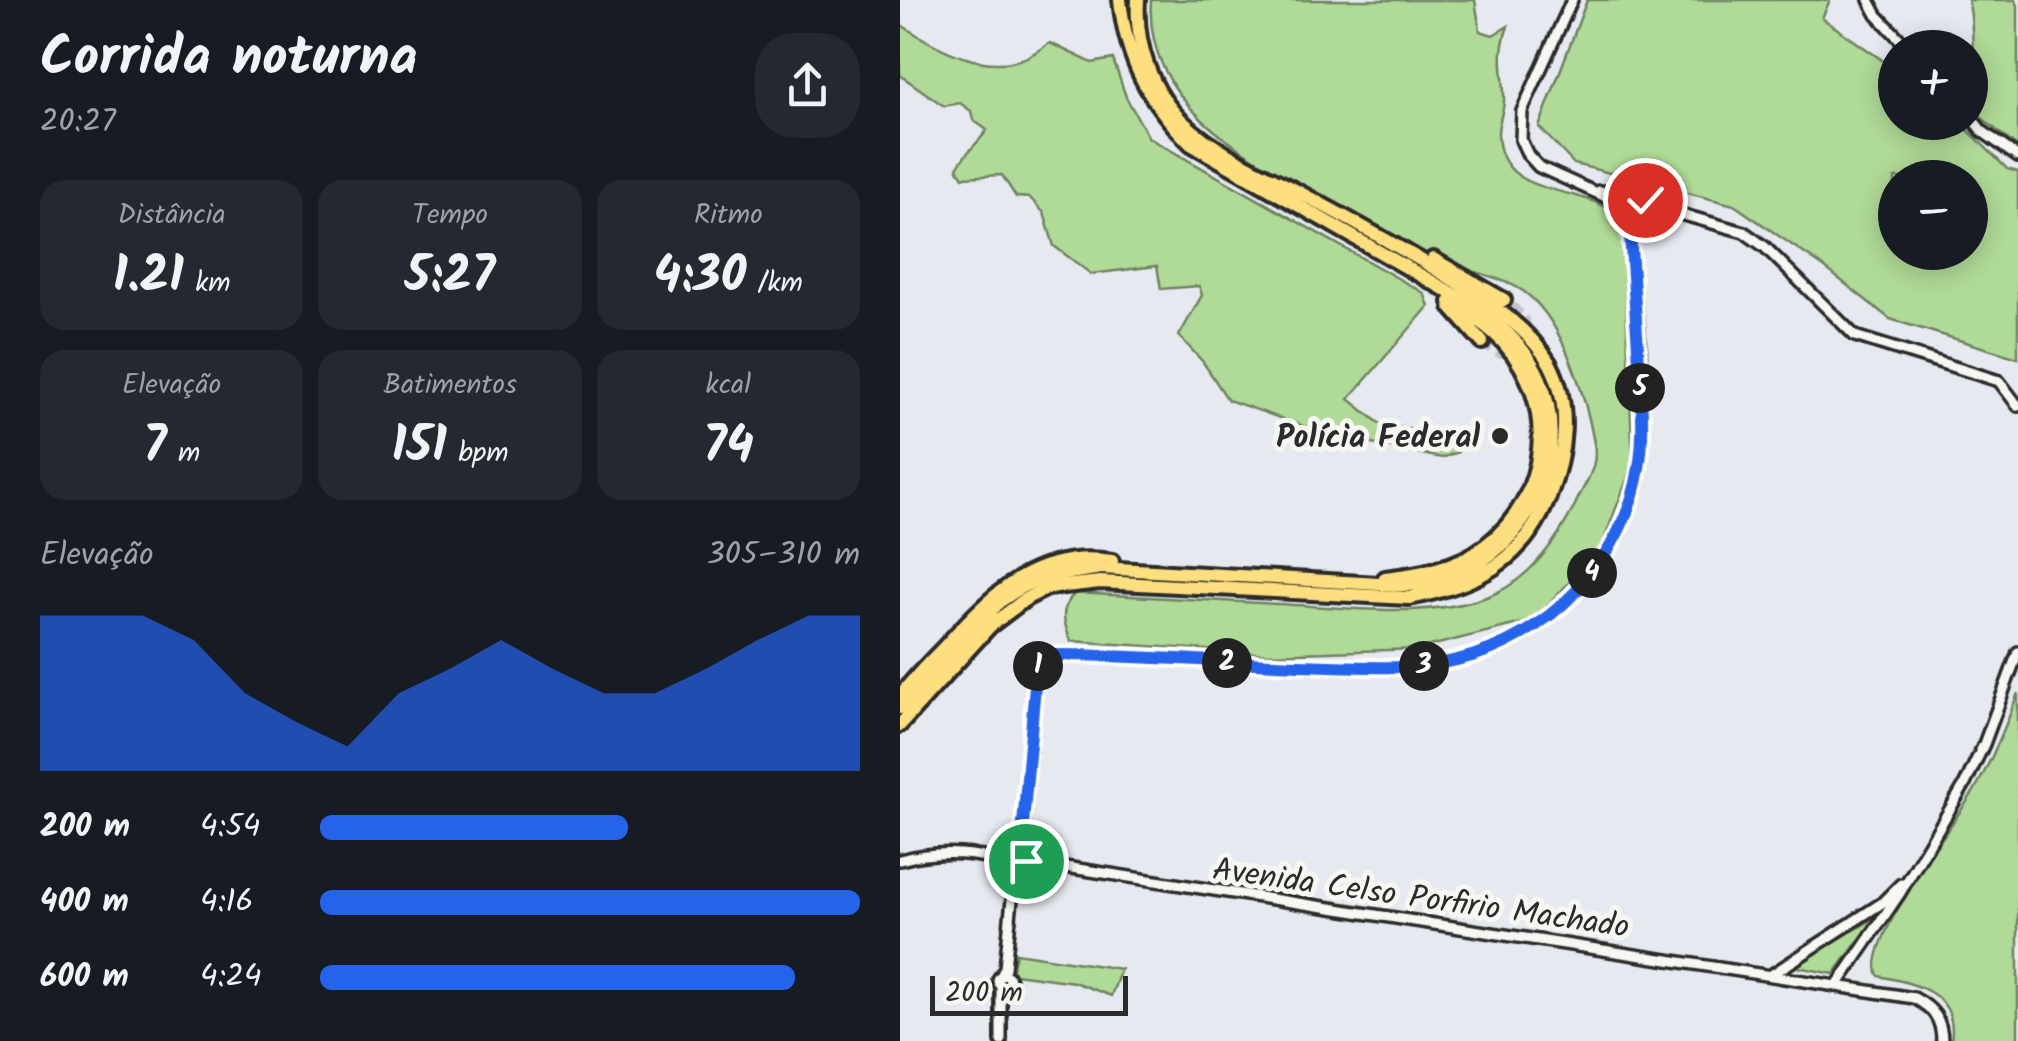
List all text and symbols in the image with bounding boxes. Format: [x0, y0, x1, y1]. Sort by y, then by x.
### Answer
text: Corrida noturna [40, 16, 418, 103]
map controls [1878, 30, 1988, 270]
button: + [1878, 30, 1988, 140]
button: share [755, 33, 860, 138]
text: 20:27 [40, 97, 116, 148]
pin [1603, 158, 1688, 243]
button: − [1878, 160, 1988, 270]
icon: check [1618, 173, 1673, 228]
text: Distância [118, 193, 226, 238]
text: Tempo [412, 193, 488, 238]
text: Ritmo [694, 193, 763, 238]
text: 1.21 [113, 238, 184, 318]
text: 5:27 [405, 238, 495, 318]
text: 4:30 [654, 238, 746, 318]
text: km [184, 261, 231, 306]
text: /km [746, 261, 803, 306]
text: Elevação [122, 363, 221, 408]
text: Batimentos [383, 363, 517, 408]
text: kcal [706, 363, 751, 408]
pin: 5 [1615, 363, 1665, 413]
text: 5 [1633, 365, 1647, 410]
text: 7 [143, 408, 167, 488]
text: 151 [391, 408, 447, 488]
text: 74 [703, 408, 754, 488]
place label: Polícia Federal [1276, 413, 1480, 464]
marker: Polícia Federal [1489, 425, 1511, 447]
text: m [167, 431, 200, 476]
text: bpm [447, 431, 509, 476]
text: Elevação [40, 530, 153, 581]
text: 305–310 m [706, 530, 860, 581]
pin: 4 [1567, 548, 1617, 598]
text: 4 [1584, 550, 1600, 595]
pin: 2 [1202, 638, 1252, 688]
text: 2 [1219, 640, 1235, 685]
pin: 1 [1013, 641, 1063, 691]
pin: 3 [1399, 641, 1449, 691]
text: 1 [1034, 643, 1042, 688]
text: 3 [1416, 643, 1432, 688]
text: 200 m [40, 802, 130, 853]
text: 4:54 [200, 802, 260, 853]
pin [984, 819, 1069, 904]
icon: arrive [999, 834, 1054, 889]
street label: Avenida Celso Porfirio Machado [1209, 845, 1632, 954]
text: 400 m [40, 877, 129, 928]
text: 4:16 [200, 877, 253, 928]
text: 600 m [40, 952, 129, 1003]
text: 4:24 [200, 952, 262, 1003]
scale bar [930, 971, 1128, 1016]
text: 200 m [945, 971, 1023, 1016]

